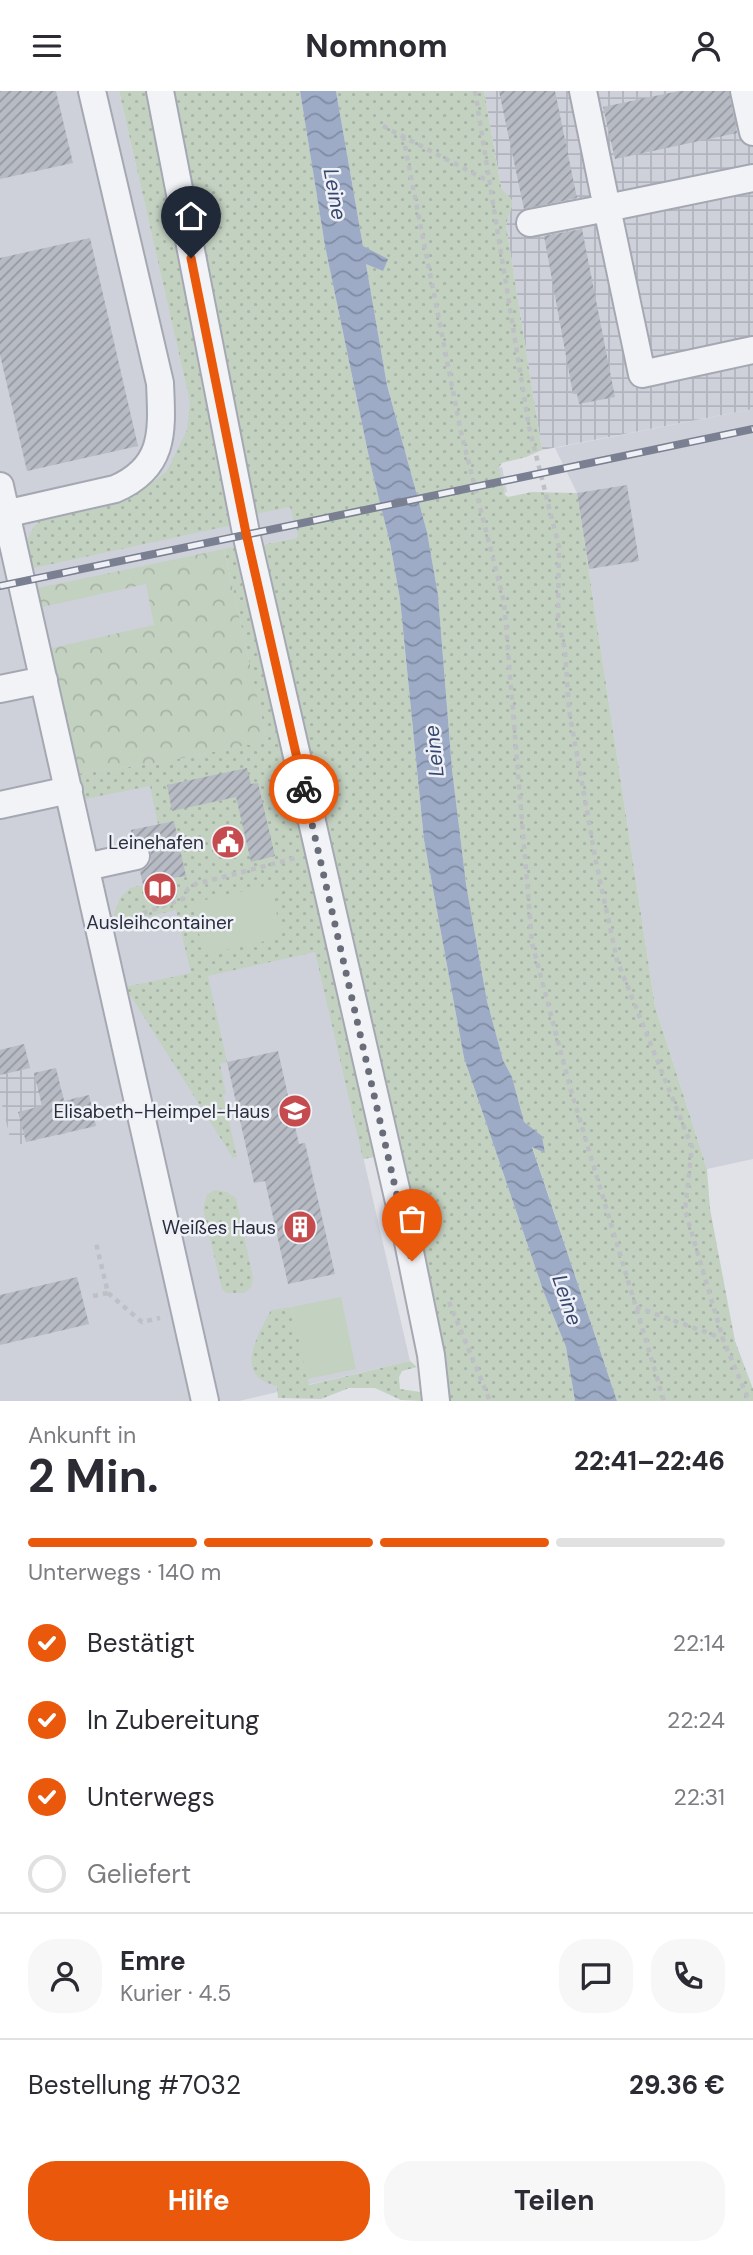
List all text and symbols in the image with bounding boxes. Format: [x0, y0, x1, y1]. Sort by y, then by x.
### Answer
text: Nomnom [305, 25, 448, 67]
icon: menu [28, 27, 66, 65]
icon: person [687, 27, 725, 65]
water label: Leine [317, 166, 353, 222]
pin [161, 186, 221, 258]
icon: home [172, 197, 210, 235]
water label: Leine [417, 724, 451, 778]
courier [269, 754, 339, 824]
icon: bike [285, 770, 323, 808]
public building icon: Leinehafen [209, 823, 247, 861]
place label: Leinehafen [108, 830, 204, 855]
library icon: Ausleihcontainer [141, 870, 179, 908]
place label: Ausleihcontainer [86, 910, 234, 935]
school or university icon: Elisabeth-Heimpel-Haus [276, 1092, 314, 1130]
place label: Elisabeth-Heimpel-Haus [53, 1099, 270, 1124]
pin [382, 1189, 442, 1261]
icon: bag [393, 1200, 431, 1238]
building icon: Weißes Haus [281, 1208, 319, 1246]
place label: Weißes Haus [162, 1215, 276, 1240]
water label: Leine [545, 1271, 589, 1329]
text: Ankunft in [28, 1420, 136, 1450]
text: 22:41–22:46 [574, 1444, 725, 1478]
text: 2 Min. [28, 1446, 159, 1506]
text: Unterwegs · 140 m [28, 1557, 221, 1587]
icon: check [28, 1624, 66, 1662]
text: Bestätigt [87, 1626, 195, 1660]
text: 22:14 [673, 1628, 725, 1658]
icon: check [28, 1701, 66, 1739]
text: In Zubereitung [87, 1703, 260, 1737]
text: 22:24 [667, 1705, 725, 1735]
icon: check [28, 1778, 66, 1816]
text: Unterwegs [87, 1780, 215, 1814]
text: 22:31 [673, 1782, 725, 1812]
text: Geliefert [87, 1857, 191, 1891]
button: person [28, 1939, 102, 2013]
button: chat [559, 1939, 633, 2013]
button: phone [651, 1939, 725, 2013]
text: Emre [120, 1944, 186, 1978]
text: Kurier · 4.5 [120, 1978, 231, 2008]
text: Bestellung #7032 [28, 2068, 241, 2102]
text: 29.36 € [629, 2068, 725, 2102]
button: Hilfe [28, 2161, 370, 2241]
button: Teilen [384, 2161, 725, 2241]

